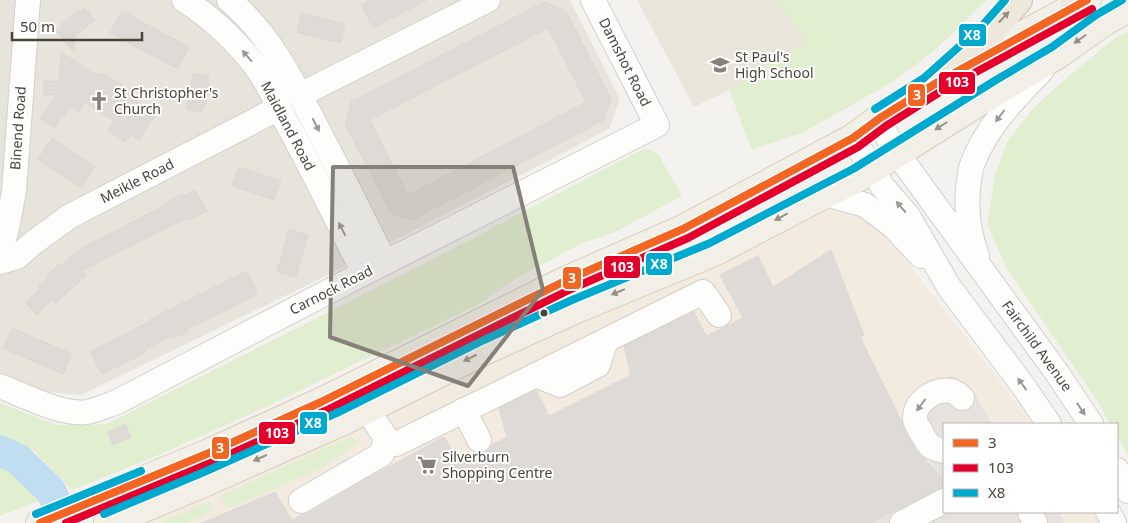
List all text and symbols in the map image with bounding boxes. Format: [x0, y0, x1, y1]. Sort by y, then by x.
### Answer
scale bar [12, 10, 142, 42]
one-way arrow [998, 10, 1009, 23]
street label: Damshot Road [595, 14, 656, 109]
text: 50 m [20, 16, 55, 36]
line badge: X8 [958, 23, 987, 47]
text: X8 [963, 25, 981, 44]
one-way arrow [1073, 34, 1087, 44]
place label: St Paul's High School [735, 47, 814, 82]
one-way arrow [241, 51, 253, 63]
school or university icon: St Paul's High School [709, 54, 731, 76]
line badge: 103 [938, 71, 976, 95]
text: 103 [945, 72, 969, 91]
street label: Maidland Road [257, 78, 320, 174]
place label: St Christopher's Church [114, 83, 219, 118]
line badge: 3 [907, 83, 926, 107]
street label: Binend Road [5, 85, 30, 170]
text: 3 [913, 85, 921, 104]
church icon: St Christopher's Church [88, 90, 110, 112]
one-way arrow [995, 109, 1005, 123]
one-way arrow [312, 118, 320, 132]
one-way arrow [934, 121, 947, 130]
street label: Meikle Road [97, 154, 177, 207]
one-way arrow [895, 201, 906, 214]
one-way arrow [774, 213, 789, 221]
one-way arrow [338, 222, 346, 236]
line badge: X8 [645, 252, 673, 276]
text: X8 [650, 254, 668, 273]
line badge: 103 [603, 255, 641, 279]
text: 103 [610, 257, 634, 276]
street label: Carnock Road [286, 260, 376, 319]
line badge: 3 [562, 266, 582, 290]
text: 3 [568, 268, 576, 287]
one-way arrow [611, 289, 625, 297]
street label: Fairchild Avenue [998, 296, 1077, 395]
unlabelled marker [539, 308, 549, 318]
one-way arrow [462, 354, 477, 362]
one-way arrow [1017, 377, 1027, 391]
one-way arrow [916, 398, 926, 411]
one-way arrow [1076, 402, 1086, 415]
line badge: X8 [299, 411, 328, 435]
text: X8 [304, 413, 322, 432]
line badge: 103 [258, 421, 296, 445]
text: 103 [265, 423, 289, 442]
legend [943, 423, 1118, 513]
text: 3 [988, 432, 997, 452]
line badge: 3 [211, 436, 230, 460]
text: 3 [216, 438, 224, 457]
place label: Silverburn Shopping Centre [442, 447, 552, 482]
one-way arrow [253, 454, 267, 462]
supermarket icon: Silverburn Shopping Centre [416, 454, 438, 476]
text: 103 [988, 457, 1014, 477]
text: X8 [988, 482, 1005, 502]

